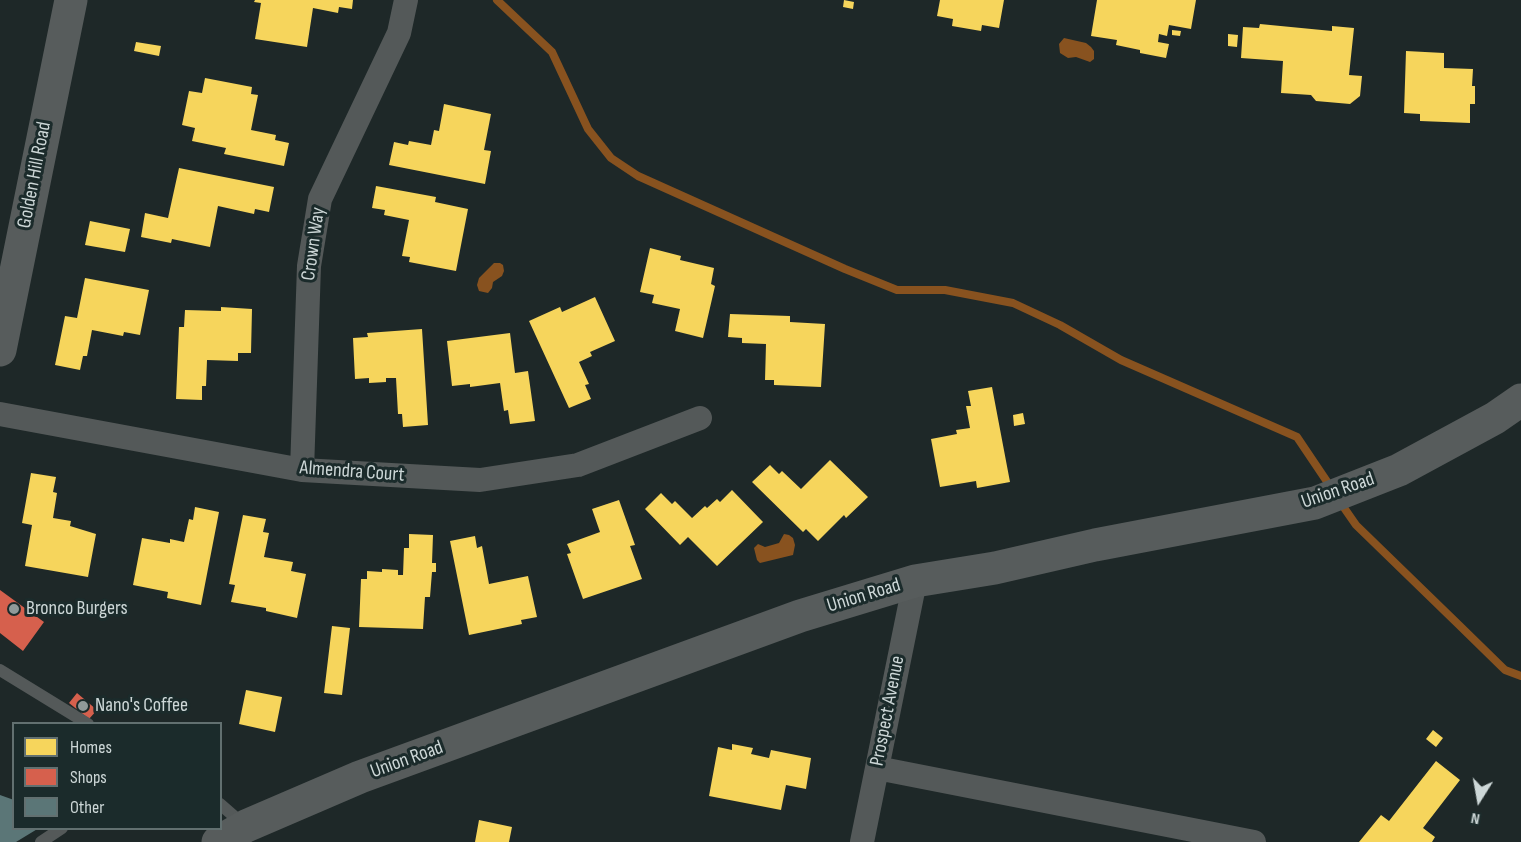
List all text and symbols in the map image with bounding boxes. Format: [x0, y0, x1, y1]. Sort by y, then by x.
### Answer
street label: Golden Hill Road [13, 120, 57, 230]
street label: Crown Way [297, 206, 331, 282]
street label: Almendra Court [299, 456, 405, 488]
street label: Union Road [1298, 467, 1378, 515]
street label: Union Road [824, 573, 904, 619]
place label: Bronco Burgers [26, 597, 128, 621]
marker: Bronco Burgers [7, 602, 21, 616]
street label: Prospect Avenue [866, 654, 910, 768]
place label: Nano's Coffee [95, 694, 188, 718]
marker: Nano's Coffee [76, 699, 90, 713]
legend [12, 722, 222, 830]
street label: Union Road [367, 736, 447, 784]
text: Homes [70, 737, 112, 758]
text: Shops [70, 767, 107, 788]
north arrow [1449, 770, 1509, 830]
text: Other [70, 797, 104, 818]
text: N [1469, 808, 1481, 828]

